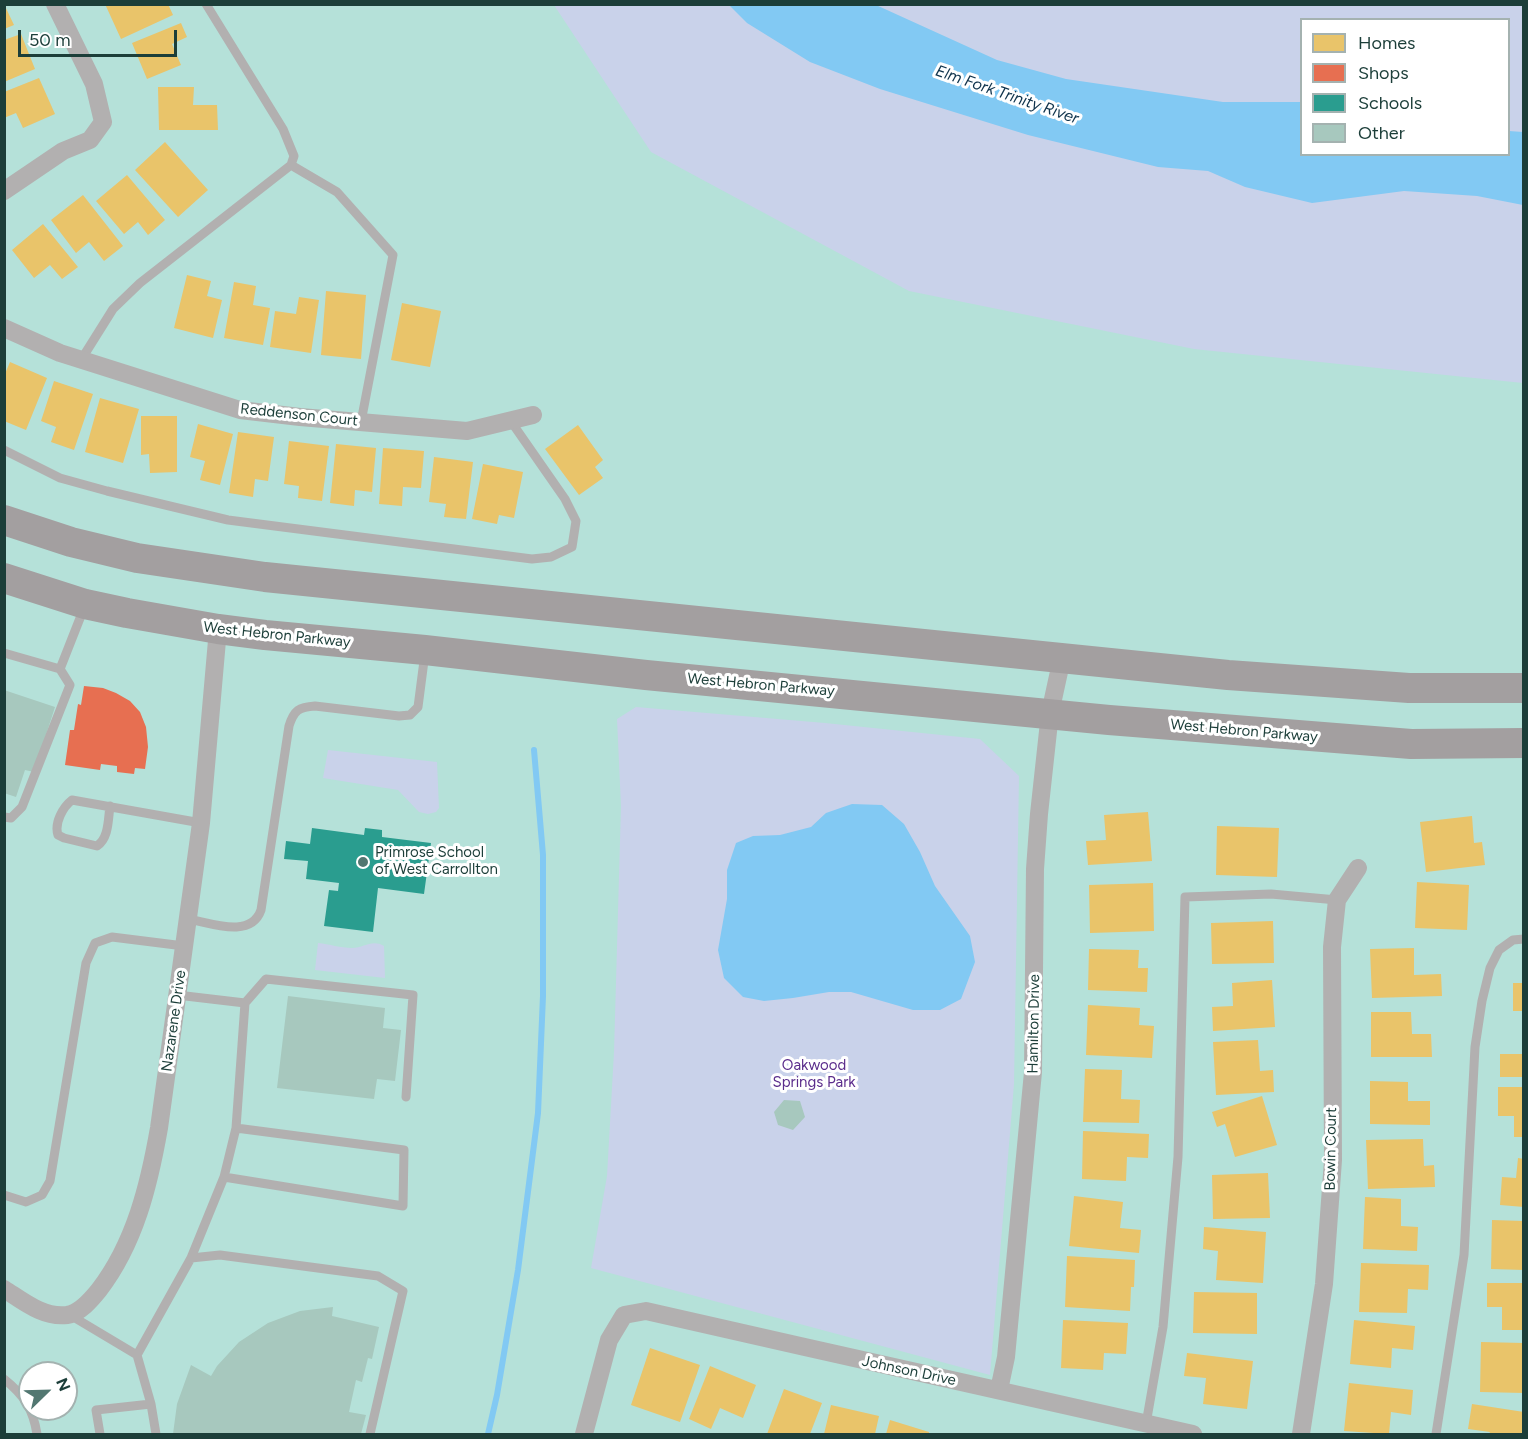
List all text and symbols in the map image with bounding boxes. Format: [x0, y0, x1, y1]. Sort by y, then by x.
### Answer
scale bar [21, 18, 180, 56]
legend [1300, 18, 1510, 156]
text: 50 m [29, 29, 71, 51]
text: Homes [1358, 32, 1416, 54]
water label: Elm Fork Trinity River [933, 61, 1081, 129]
text: Shops [1358, 62, 1409, 84]
text: Schools [1358, 92, 1422, 114]
text: Other [1358, 122, 1405, 144]
street label: Reddenson Court [239, 400, 359, 430]
street label: West Hebron Parkway [202, 618, 352, 652]
street label: West Hebron Parkway [687, 670, 835, 700]
street label: West Hebron Parkway [1170, 716, 1318, 746]
place label: Primrose School of West Carrollton [375, 844, 498, 879]
marker: Primrose School of West Carrollton [356, 855, 370, 869]
street label: Nazarene Drive [158, 969, 190, 1073]
street label: Hamilton Drive [1024, 974, 1044, 1074]
park label: Oakwood Springs Park [772, 1057, 856, 1092]
street label: Bowin Court [1321, 1107, 1341, 1191]
street label: Johnson Drive [860, 1352, 958, 1390]
north arrow [18, 1361, 78, 1421]
text: N [52, 1375, 74, 1394]

